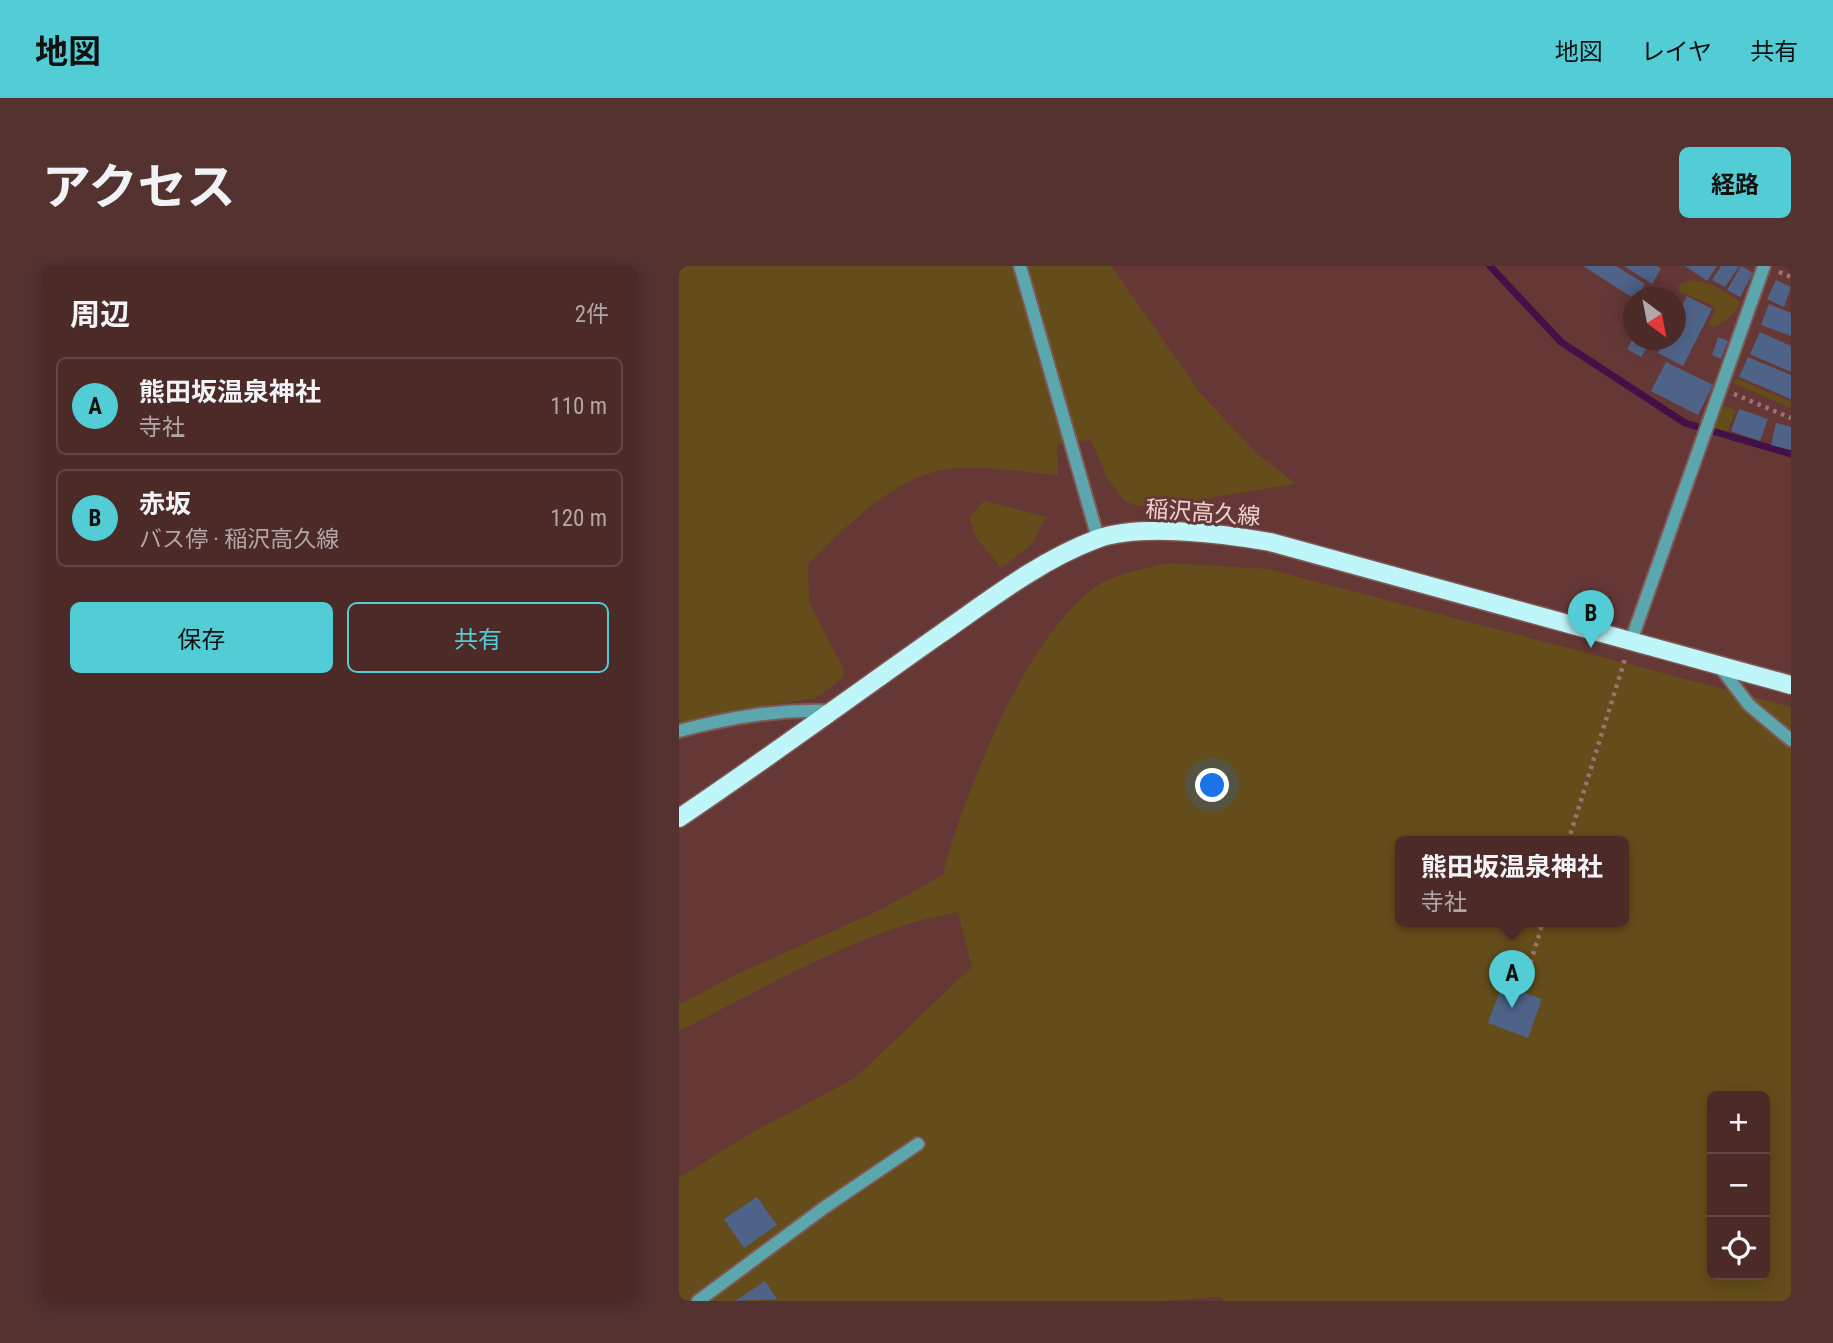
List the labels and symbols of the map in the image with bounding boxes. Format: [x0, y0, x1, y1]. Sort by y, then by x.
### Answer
north arrow [1623, 287, 1686, 350]
street label: 稲沢高久線 [1145, 496, 1261, 530]
pin: B [1568, 590, 1614, 648]
your location [1195, 768, 1229, 802]
pin: A [1489, 950, 1535, 1008]

